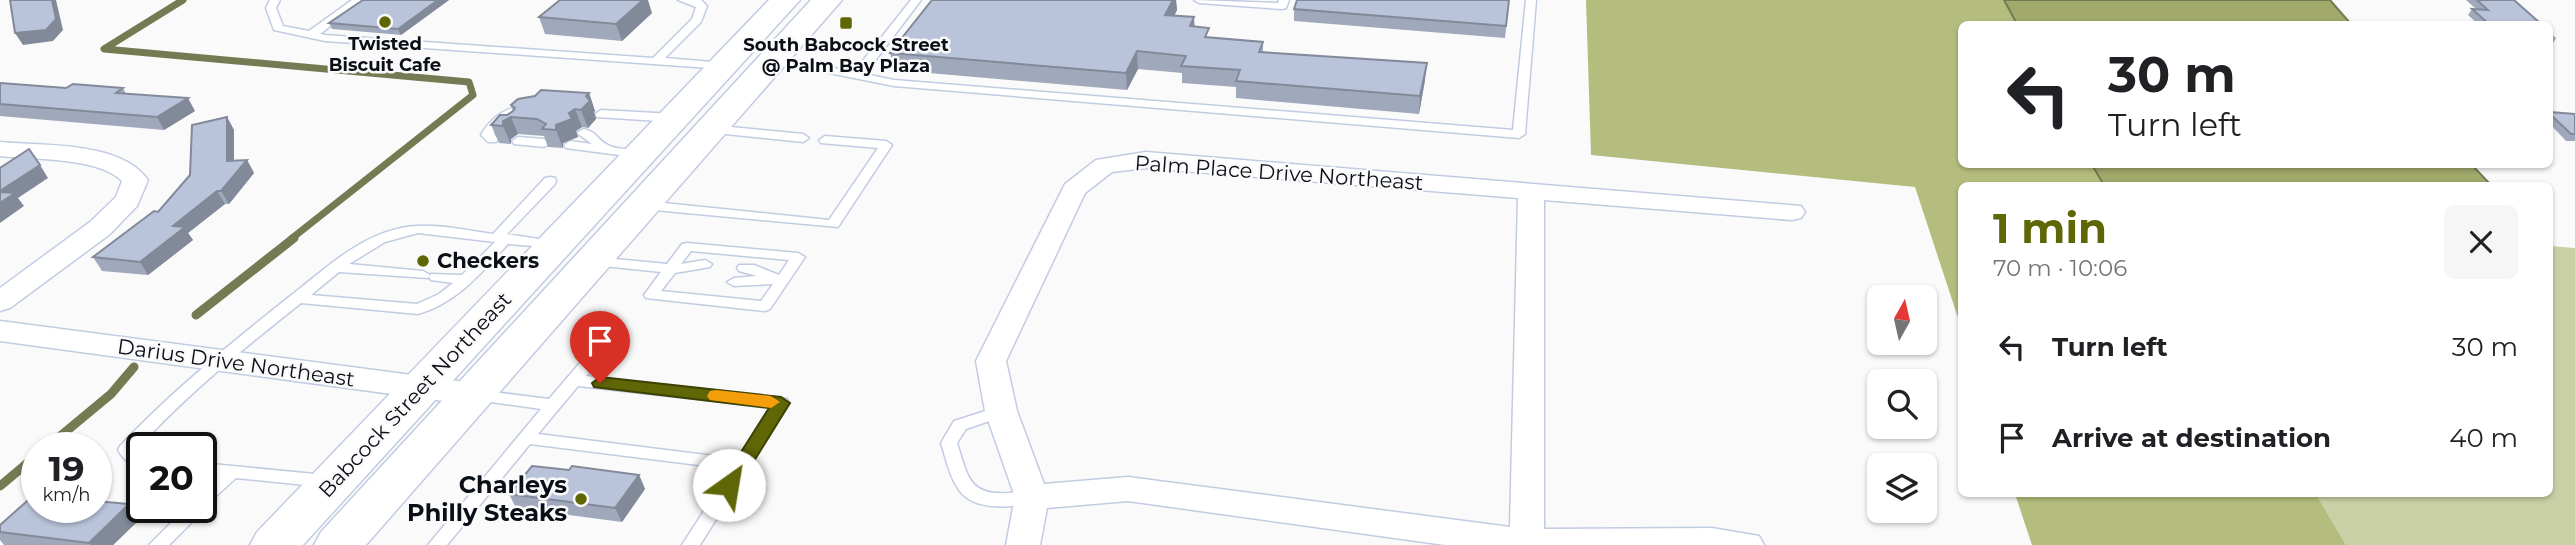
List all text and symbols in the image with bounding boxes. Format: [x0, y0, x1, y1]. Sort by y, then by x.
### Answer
marker: Twisted Biscuit Cafe [377, 14, 393, 30]
marker: South Babcock Street @ Palm Bay Plaza [838, 15, 854, 31]
place label: Twisted Biscuit Cafe [329, 33, 441, 76]
place label: South Babcock Street @ Palm Bay Plaza [743, 34, 949, 77]
text: 30 m [2108, 45, 2236, 104]
icon: left [1993, 49, 2084, 140]
text: Turn left [2108, 105, 2242, 144]
street label: Palm Place Drive Northeast [1134, 150, 1424, 195]
text: 1 min [1993, 202, 2107, 254]
button: close [2444, 205, 2518, 279]
place label: Checkers [437, 248, 539, 273]
marker: Checkers [415, 253, 431, 269]
text: 70 m · 10:06 [1993, 254, 2127, 282]
north arrow [1867, 285, 1937, 355]
map controls [1867, 285, 1937, 523]
street label: Babcock Street Northeast [313, 287, 516, 502]
pin [570, 311, 630, 383]
icon: arrive [581, 322, 619, 360]
icon: left [1993, 328, 2031, 366]
text: Turn left [2052, 331, 2168, 363]
text: 30 m [2452, 331, 2518, 363]
street label: Darius Drive Northeast [116, 333, 356, 392]
button: search [1867, 369, 1937, 439]
icon: arrive [1993, 419, 2031, 457]
text: Arrive at destination [2052, 422, 2331, 454]
text: 40 m [2449, 422, 2518, 454]
speed limit sign: 20 [126, 432, 217, 523]
text: 19 [48, 447, 85, 490]
position arrow [692, 448, 766, 522]
button: layers [1867, 453, 1937, 523]
place label: Charleys Philly Steaks [407, 470, 567, 527]
text: km/h [42, 484, 91, 506]
marker: Charleys Philly Steaks [573, 491, 589, 507]

